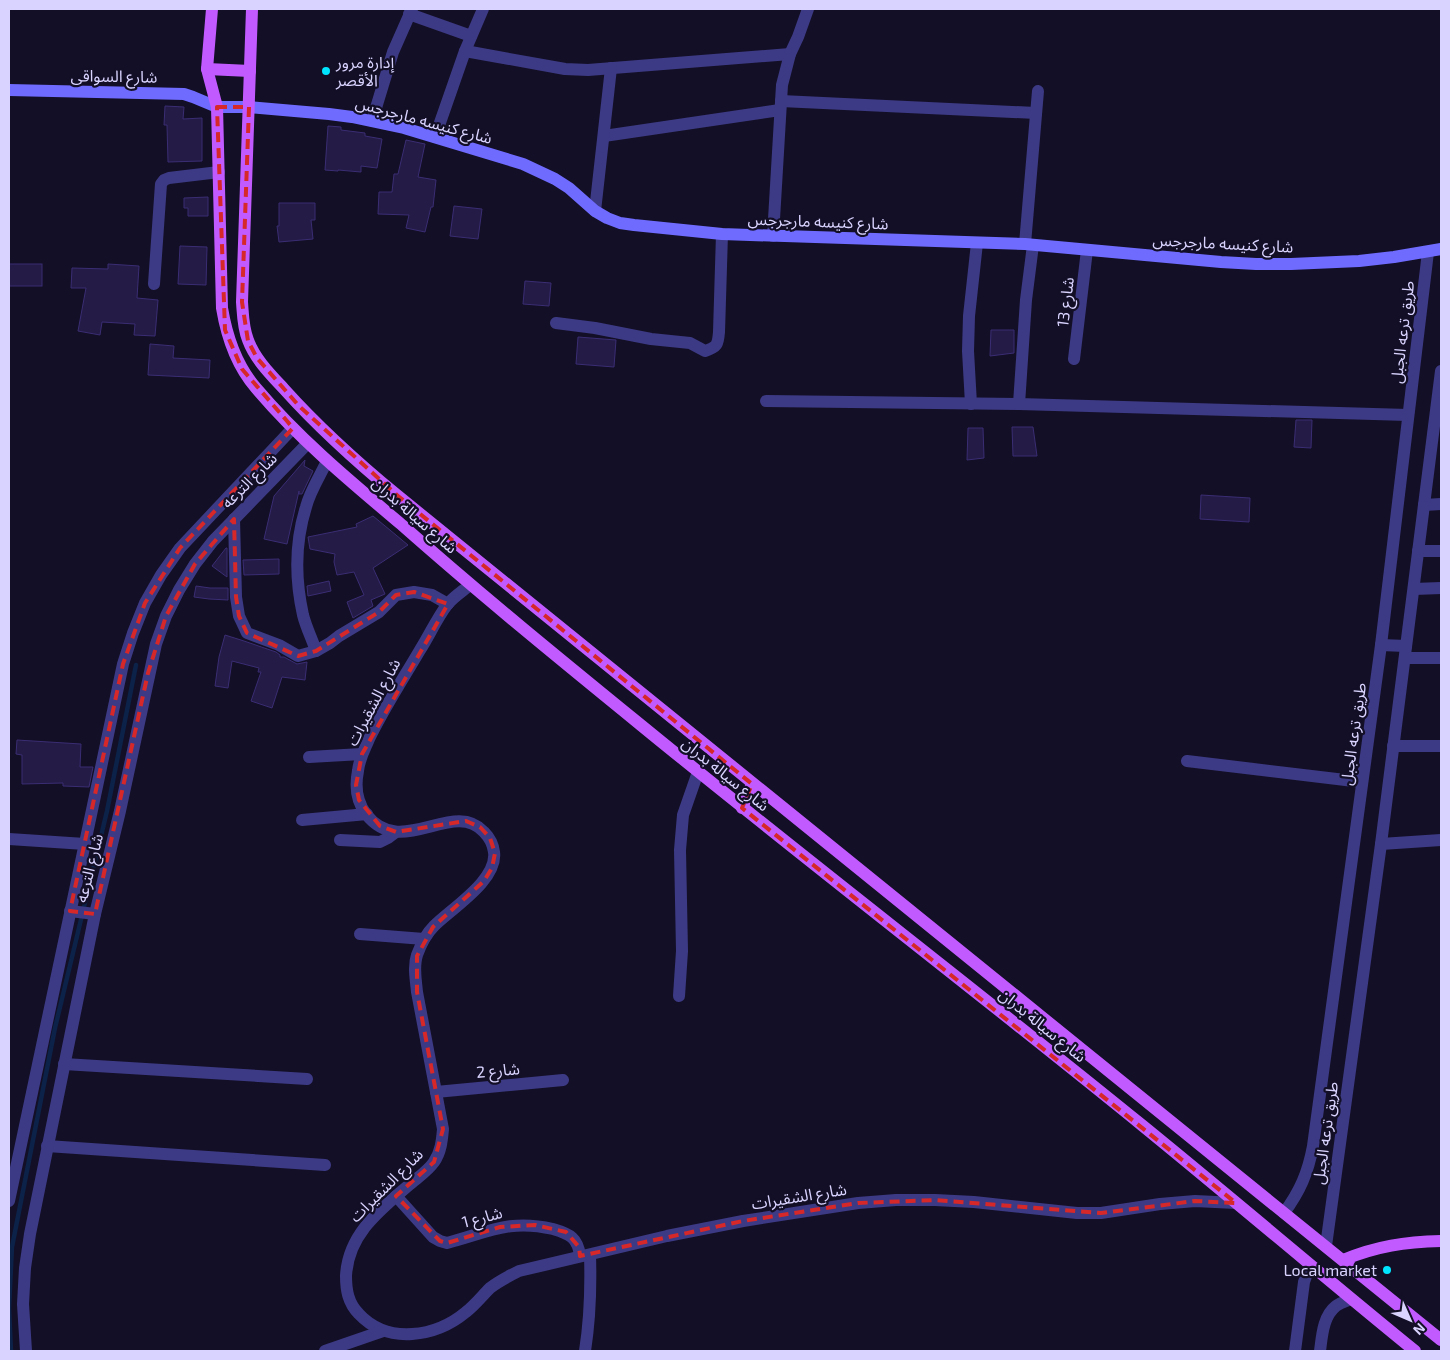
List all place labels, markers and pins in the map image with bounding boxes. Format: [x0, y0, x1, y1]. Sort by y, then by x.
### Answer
place label: إدارة مرور الأقصر [335, 52, 395, 90]
marker: إدارة مرور الأقصر [320, 65, 332, 77]
place label: Local market [1283, 1260, 1377, 1279]
marker: Local market [1381, 1264, 1393, 1276]

